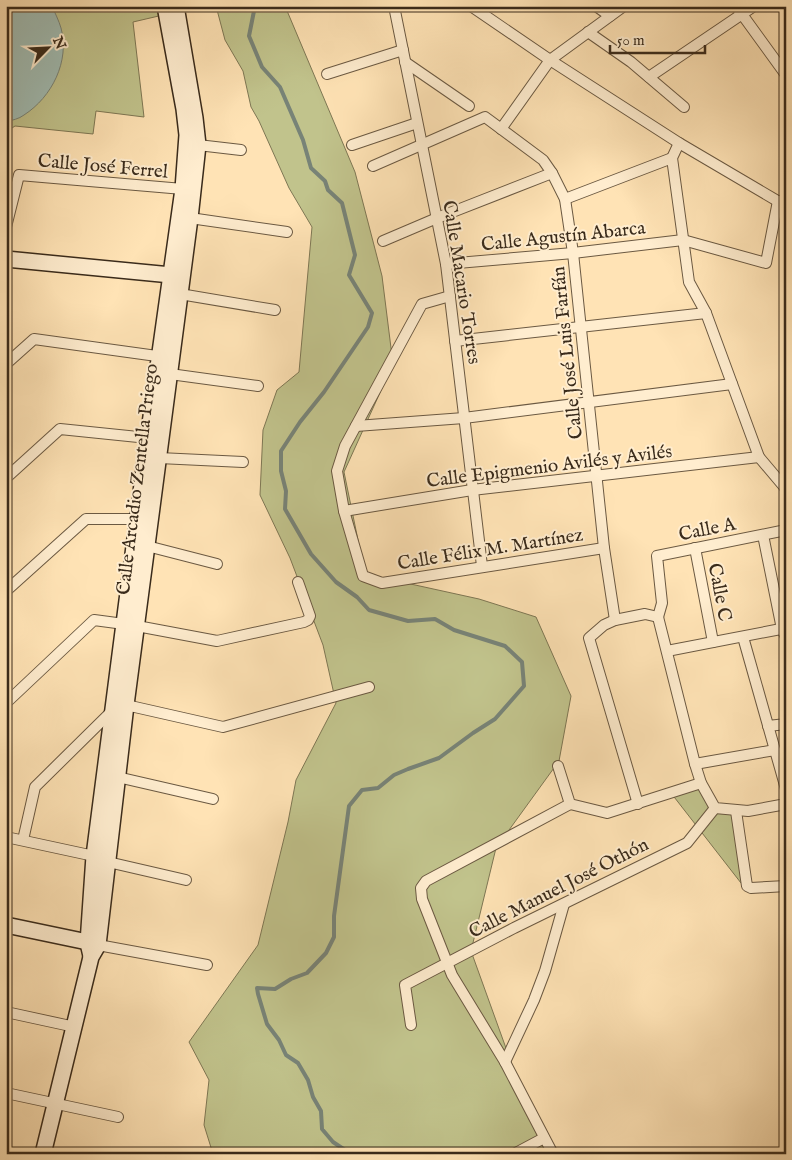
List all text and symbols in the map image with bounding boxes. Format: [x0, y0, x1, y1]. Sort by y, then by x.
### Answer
north arrow [22, 22, 72, 72]
scale bar [610, 22, 704, 54]
text: 50 m [617, 31, 645, 50]
text: N [48, 33, 70, 52]
street label: Calle José Ferrel [37, 149, 170, 185]
street label: Calle Macario Torres [436, 199, 486, 366]
street label: Calle Agustín Abarca [480, 216, 647, 258]
street label: Calle José Luis Farfán [547, 265, 589, 440]
street label: Calle Arcadio Zentella Priego [112, 362, 164, 596]
street label: Calle Epigmenio Avilés y Avilés [425, 440, 673, 494]
street label: Calle A [677, 512, 739, 547]
street label: Calle Félix M. Martínez [396, 523, 585, 577]
street label: Calle C [702, 561, 736, 623]
street label: Calle Manuel José Othón [465, 833, 653, 945]

